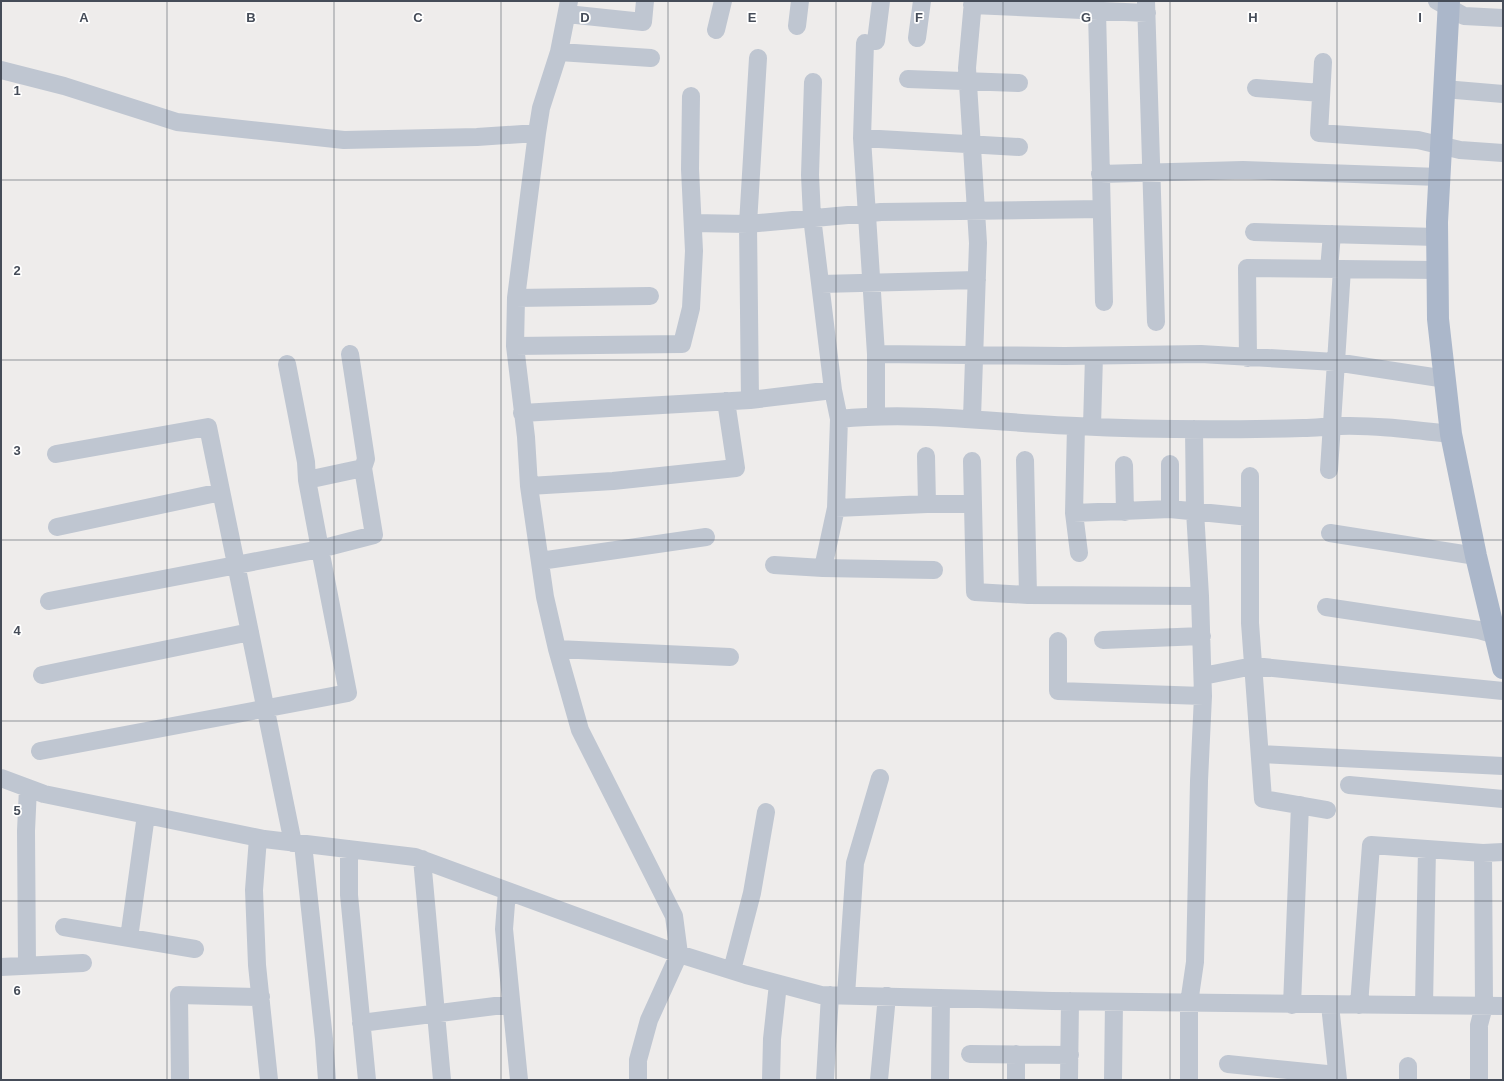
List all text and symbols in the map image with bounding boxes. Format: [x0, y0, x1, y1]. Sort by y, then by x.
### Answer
text: A [79, 10, 89, 25]
text: B [246, 10, 256, 25]
text: C [413, 10, 423, 25]
text: D [580, 10, 590, 25]
text: E [748, 10, 757, 25]
text: F [915, 10, 923, 25]
text: G [1081, 10, 1091, 25]
text: H [1248, 10, 1258, 25]
text: I [1418, 10, 1422, 25]
text: 1 [13, 83, 21, 98]
text: 2 [13, 263, 21, 278]
text: 3 [13, 443, 21, 458]
text: 4 [13, 623, 21, 638]
text: 5 [13, 803, 21, 818]
text: 6 [13, 983, 21, 998]

